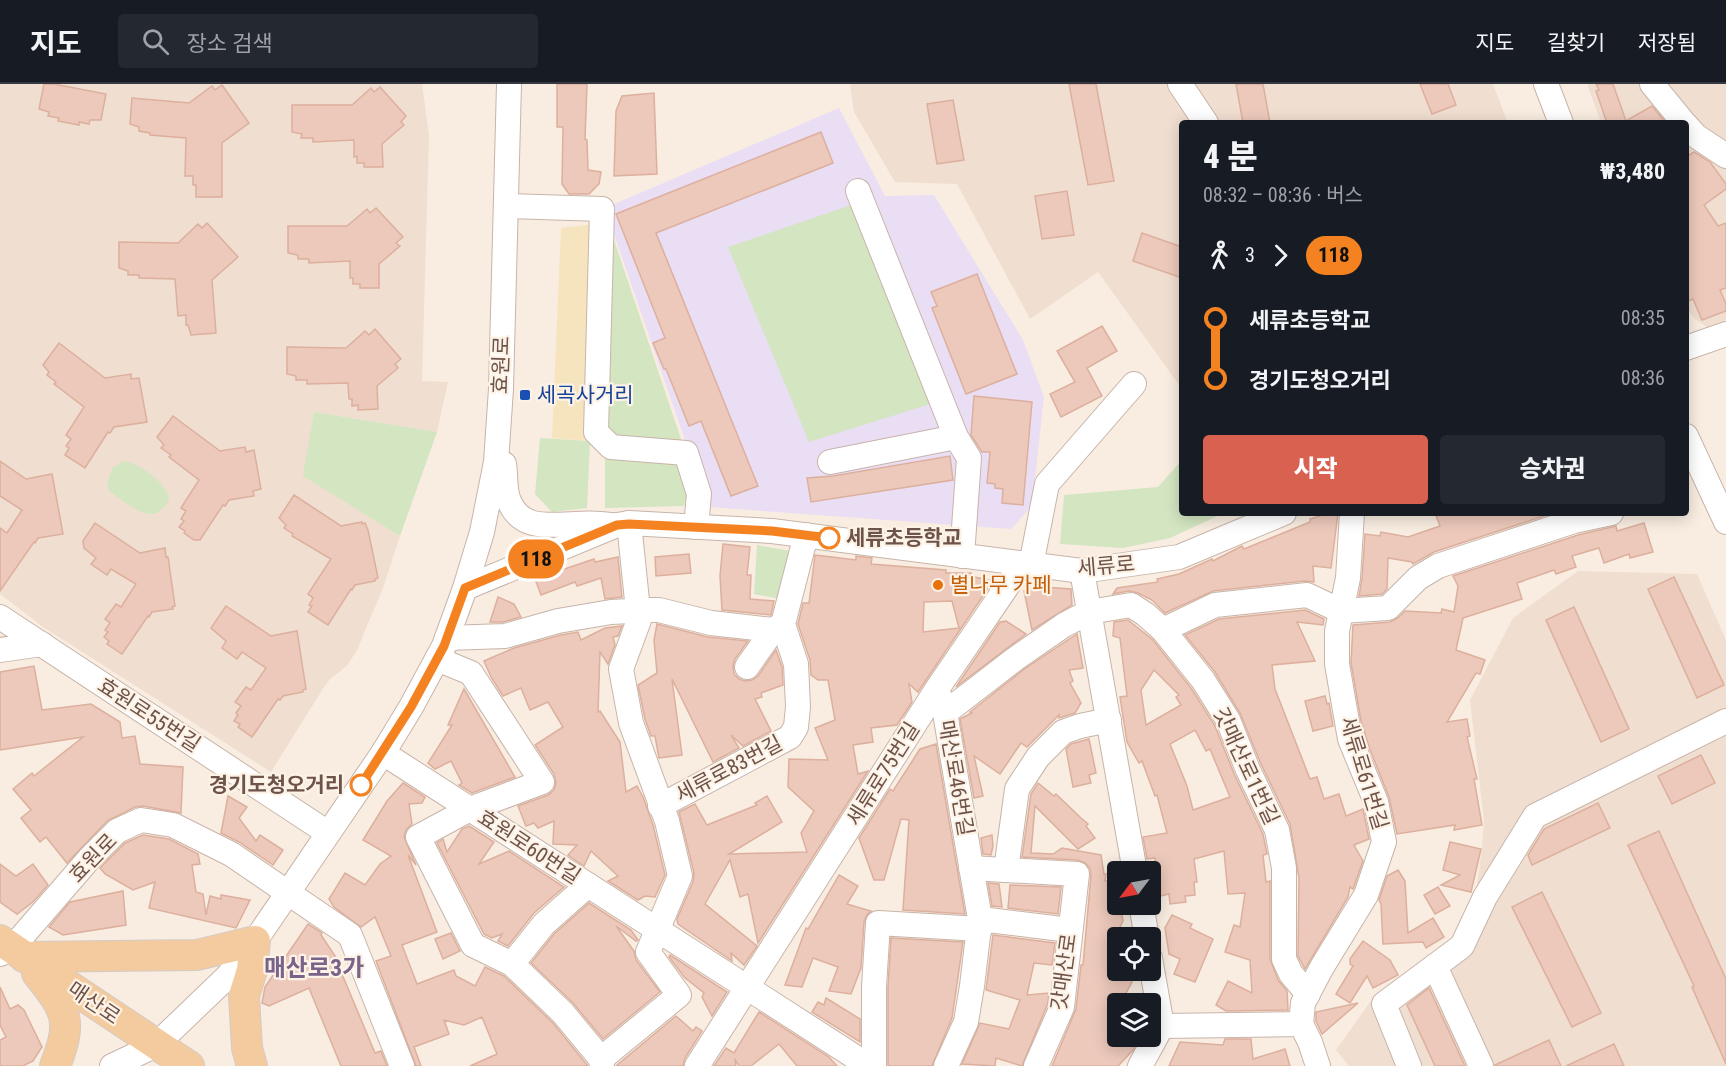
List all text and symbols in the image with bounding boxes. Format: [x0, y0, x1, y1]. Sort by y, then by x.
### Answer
search box [118, 14, 538, 68]
icon: search [139, 25, 172, 58]
text: 지도 [30, 27, 82, 60]
text: 장소 검색 [187, 31, 273, 56]
text: 지도 [1475, 31, 1514, 55]
text: 길찾기 [1547, 31, 1605, 55]
text: 저장됨 [1638, 31, 1696, 55]
text: 4 분 [1203, 137, 1258, 176]
text: ₩3,480 [1600, 159, 1665, 184]
text: 08:32 – 08:36 · 버스 [1203, 183, 1363, 207]
icon: walk [1203, 239, 1236, 272]
icon: forward [1264, 239, 1297, 272]
text: 3 [1245, 243, 1255, 267]
text: 118 [1318, 243, 1350, 267]
text: 08:35 [1621, 306, 1665, 330]
text: 세류초등학교 [1249, 308, 1370, 333]
street label: 효원로 [488, 336, 514, 394]
text: 08:36 [1621, 366, 1665, 390]
text: 경기도청오거리 [1249, 368, 1391, 393]
place label: 세곡사거리 [537, 383, 634, 407]
marker: 세곡사거리 [518, 388, 532, 402]
button: 시작 [1203, 435, 1428, 504]
button: 승차권 [1440, 435, 1665, 504]
place label: 세류초등학교 [846, 526, 962, 550]
marker: 세류초등학교 [818, 527, 840, 549]
line badge: 118 [502, 540, 570, 578]
text: 118 [520, 547, 552, 571]
street label: 세류로 [1076, 552, 1136, 580]
place label: 별나무 카페 [950, 573, 1051, 597]
marker: 별나무 카페 [931, 578, 945, 592]
street label: 효원로55번길 [93, 673, 205, 757]
street label: 갓매산로1번길 [1208, 704, 1284, 828]
street label: 세류로61번길 [1335, 713, 1393, 833]
street label: 세류로75번길 [842, 718, 924, 830]
street label: 매산로46번길 [934, 718, 978, 838]
street label: 세류로83번길 [672, 731, 786, 807]
place label: 경기도청오거리 [209, 773, 344, 797]
marker: 경기도청오거리 [350, 774, 372, 796]
street label: 효원로60번길 [473, 805, 585, 889]
street label: 효원로 [64, 829, 122, 887]
north arrow [1107, 861, 1161, 915]
map controls [1107, 861, 1161, 1047]
button: locate [1107, 927, 1161, 981]
street label: 갓매산로 [1047, 932, 1081, 1012]
district label: 매산로3가 [264, 954, 364, 982]
street label: 매산로 [63, 977, 125, 1029]
button: layers [1107, 993, 1161, 1047]

